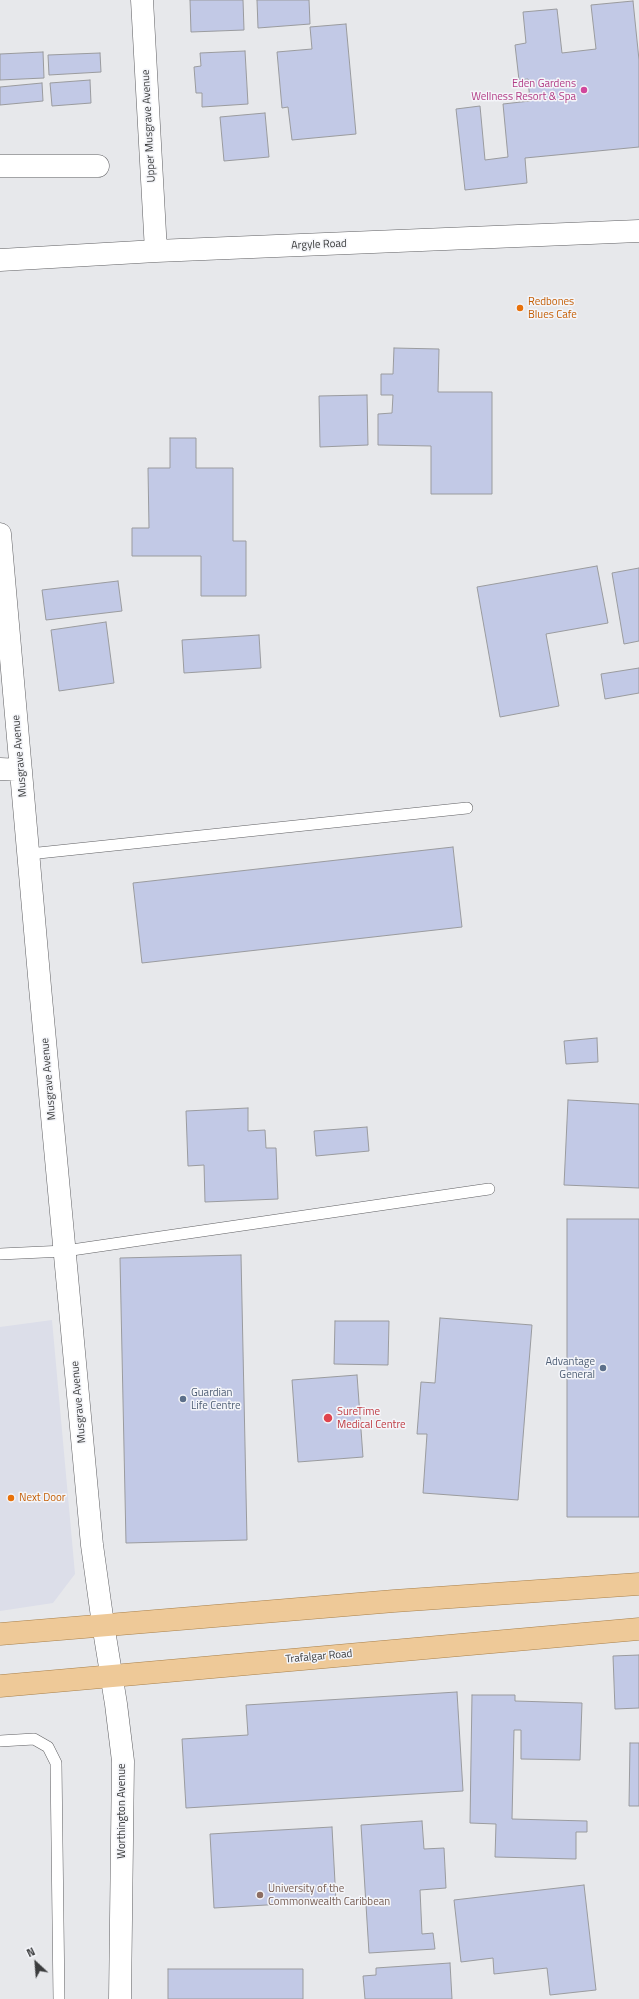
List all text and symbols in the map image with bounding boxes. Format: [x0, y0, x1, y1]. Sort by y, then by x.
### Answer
street label: Upper Musgrave Avenue [139, 69, 159, 183]
place label: Eden Gardens Wellness Resort & Spa [471, 77, 576, 103]
marker: Eden Gardens Wellness Resort & Spa [579, 85, 589, 95]
street label: Argyle Road [291, 237, 347, 253]
place label: Redbones Blues Cafe [528, 295, 577, 321]
marker: Redbones Blues Cafe [515, 303, 525, 313]
street label: Musgrave Avenue [10, 714, 30, 798]
street label: Musgrave Avenue [39, 1037, 59, 1121]
place label: Advantage General [546, 1355, 595, 1381]
street label: Musgrave Avenue [69, 1360, 89, 1444]
marker: Advantage General [598, 1363, 608, 1373]
place label: Guardian Life Centre [191, 1386, 241, 1412]
marker: Guardian Life Centre [178, 1394, 188, 1404]
place label: SureTime Medical Centre [337, 1405, 406, 1431]
marker: SureTime Medical Centre [322, 1412, 334, 1424]
place label: Next Door [19, 1491, 66, 1505]
marker: Next Door [6, 1493, 16, 1503]
street label: Trafalgar Road [285, 1648, 353, 1666]
street label: Worthington Avenue [115, 1763, 129, 1859]
place label: University of the Commonwealth Caribbean [268, 1882, 390, 1908]
marker: University of the Commonwealth Caribbean [255, 1890, 265, 1900]
north arrow [16, 1943, 56, 1983]
text: N [24, 1943, 38, 1961]

